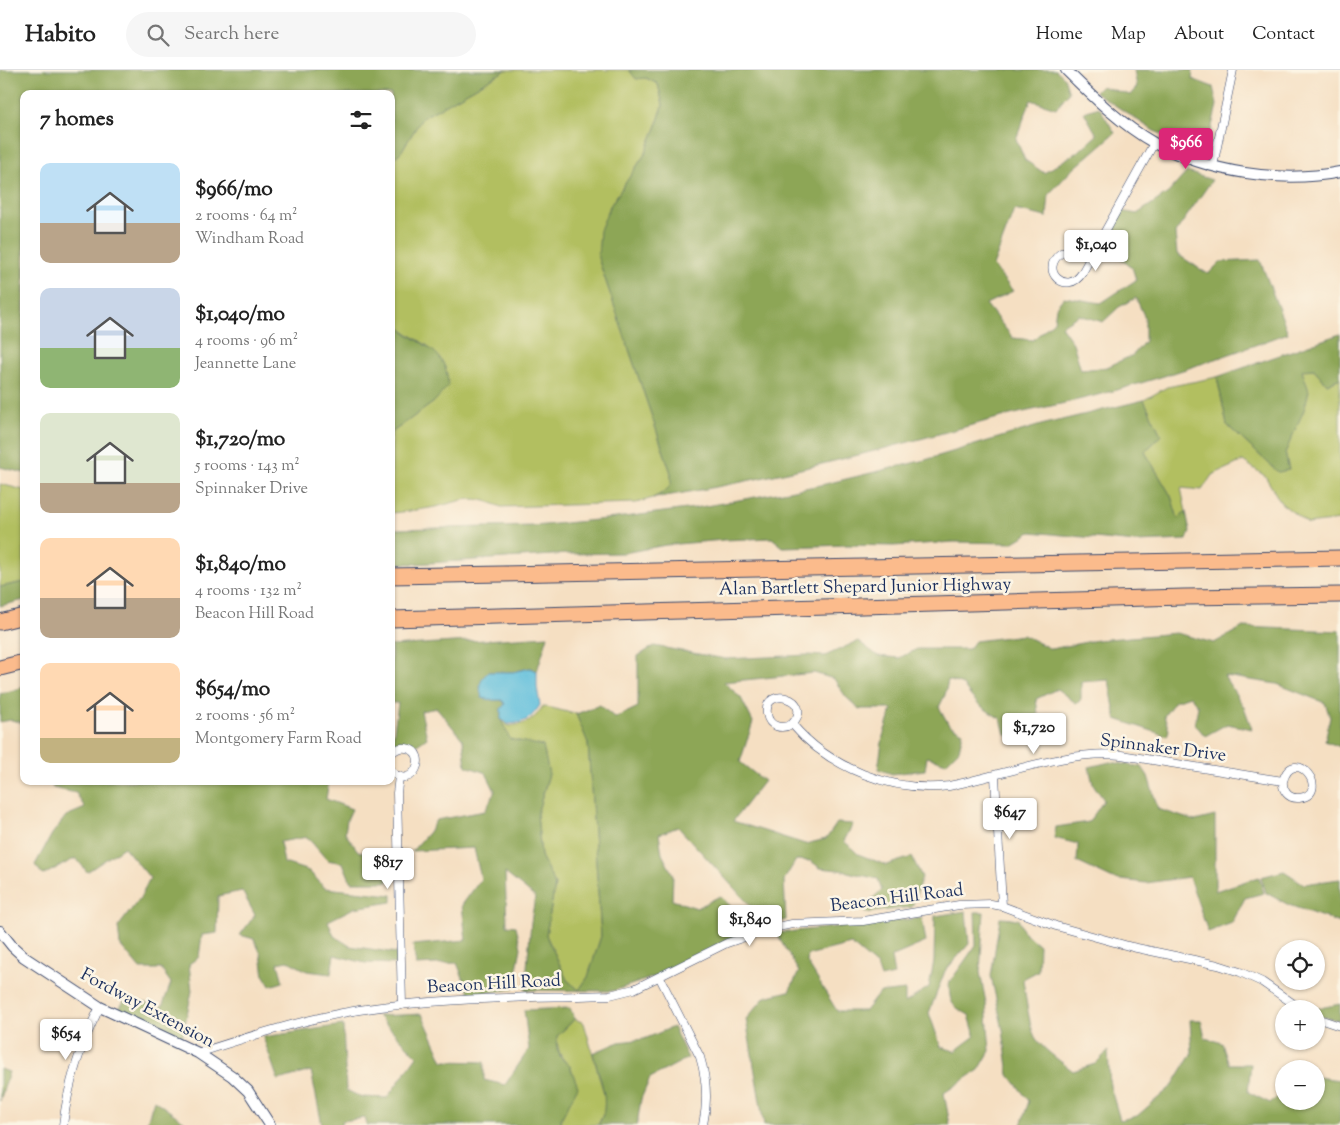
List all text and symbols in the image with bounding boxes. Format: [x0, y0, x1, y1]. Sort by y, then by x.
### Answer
search box [126, 12, 476, 57]
text: Habito [25, 18, 96, 52]
icon: search [144, 21, 172, 49]
text: Search here [184, 21, 279, 48]
text: Home [1036, 22, 1083, 48]
text: Map [1111, 22, 1146, 48]
text: About [1174, 22, 1224, 48]
text: Contact [1252, 22, 1315, 48]
text: 7 homes [40, 105, 114, 135]
icon: filters [347, 106, 375, 134]
pin: $966 [1156, 128, 1216, 170]
text: $966 [1170, 132, 1202, 155]
text: $966/mo [195, 175, 273, 205]
icon: home [80, 183, 140, 243]
text: 2 rooms · 64 m² [195, 205, 298, 228]
text: Windham Road [195, 228, 304, 251]
pin: $1,040 [1055, 230, 1137, 272]
text: $1,040 [1075, 234, 1117, 257]
text: $1,040/mo [195, 300, 285, 330]
icon: home [80, 308, 140, 368]
text: 4 rooms · 96 m² [195, 330, 298, 353]
text: Jeannette Lane [195, 353, 296, 376]
text: $1,720/mo [195, 425, 285, 455]
icon: home [80, 433, 140, 493]
text: 5 rooms · 143 m² [195, 455, 300, 478]
text: Spinnaker Drive [195, 478, 308, 501]
text: $1,840/mo [195, 550, 286, 580]
icon: home [80, 558, 140, 618]
street label: Alan Bartlett Shepard Junior Highway [718, 572, 1012, 604]
text: 4 rooms · 132 m² [195, 580, 302, 603]
text: Beacon Hill Road [195, 603, 314, 626]
text: $654/mo [195, 675, 270, 705]
icon: home [80, 683, 140, 743]
text: 2 rooms · 56 m² [195, 705, 295, 728]
pin: $1,720 [993, 712, 1075, 755]
text: $1,720 [1013, 717, 1055, 740]
text: Montgomery Farm Road [195, 728, 362, 751]
street label: Spinnaker Drive [1098, 728, 1228, 770]
pin: $647 [980, 798, 1040, 840]
text: $647 [994, 802, 1026, 825]
pin: $817 [358, 848, 418, 890]
text: $817 [373, 852, 403, 875]
street label: Beacon Hill Road [829, 878, 965, 920]
pin: $1,840 [709, 904, 791, 947]
text: $1,840 [729, 909, 771, 932]
map controls [1275, 940, 1325, 1110]
button: locate [1275, 940, 1325, 990]
street label: Fordway Extension [75, 963, 219, 1056]
street label: Beacon Hill Road [426, 969, 562, 1001]
button: + [1275, 1000, 1325, 1050]
pin: $654 [36, 1018, 96, 1061]
text: $654 [51, 1023, 81, 1046]
button: − [1275, 1060, 1325, 1110]

